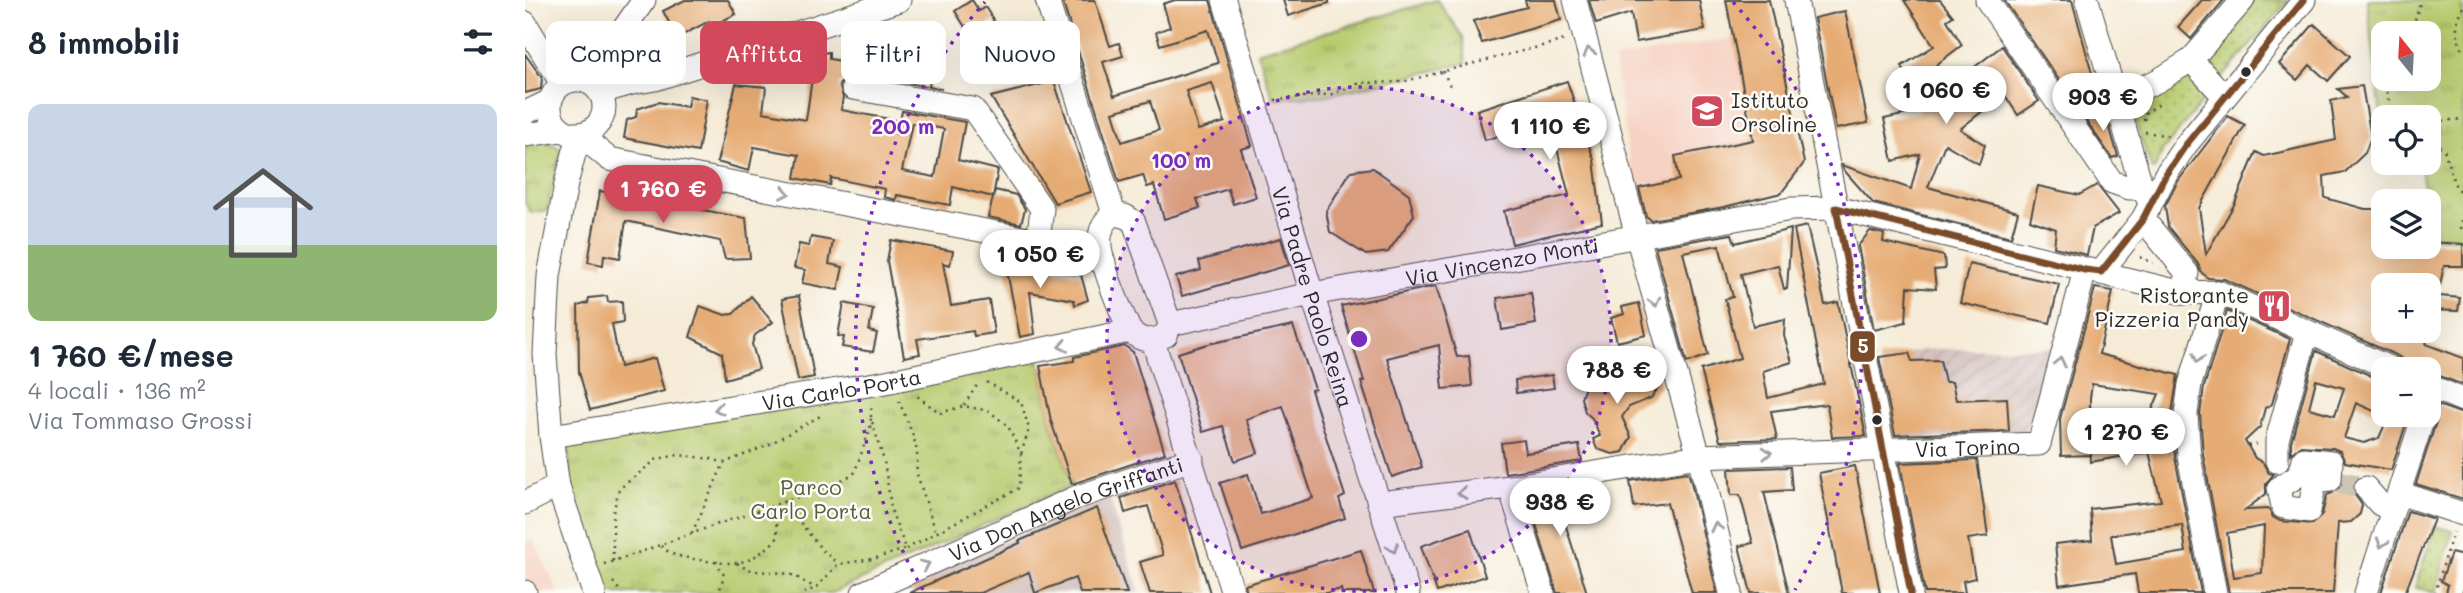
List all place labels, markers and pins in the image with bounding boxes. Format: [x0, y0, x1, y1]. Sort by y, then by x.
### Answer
unlabelled marker [2239, 65, 2253, 79]
pin: 1 060 € [1881, 66, 2011, 126]
pin: 903 € [2054, 74, 2152, 133]
place label: Istituto Orsoline [1731, 86, 1817, 137]
school or university icon: Istituto Orsoline [1688, 92, 1726, 130]
pin: 1 110 € [1485, 102, 1615, 162]
pin: 1 760 € [598, 166, 728, 225]
pin: 1 050 € [975, 230, 1105, 290]
place label: Ristorante Pizzeria Pandy [2095, 281, 2249, 332]
restaurant icon: Ristorante Pizzeria Pandy [2255, 287, 2293, 325]
centre of rings [1347, 327, 1371, 351]
pin: 788 € [1568, 346, 1666, 406]
pin: 1 270 € [2061, 408, 2191, 468]
unlabelled marker [1870, 413, 1884, 427]
pin: 938 € [1511, 478, 1609, 538]

